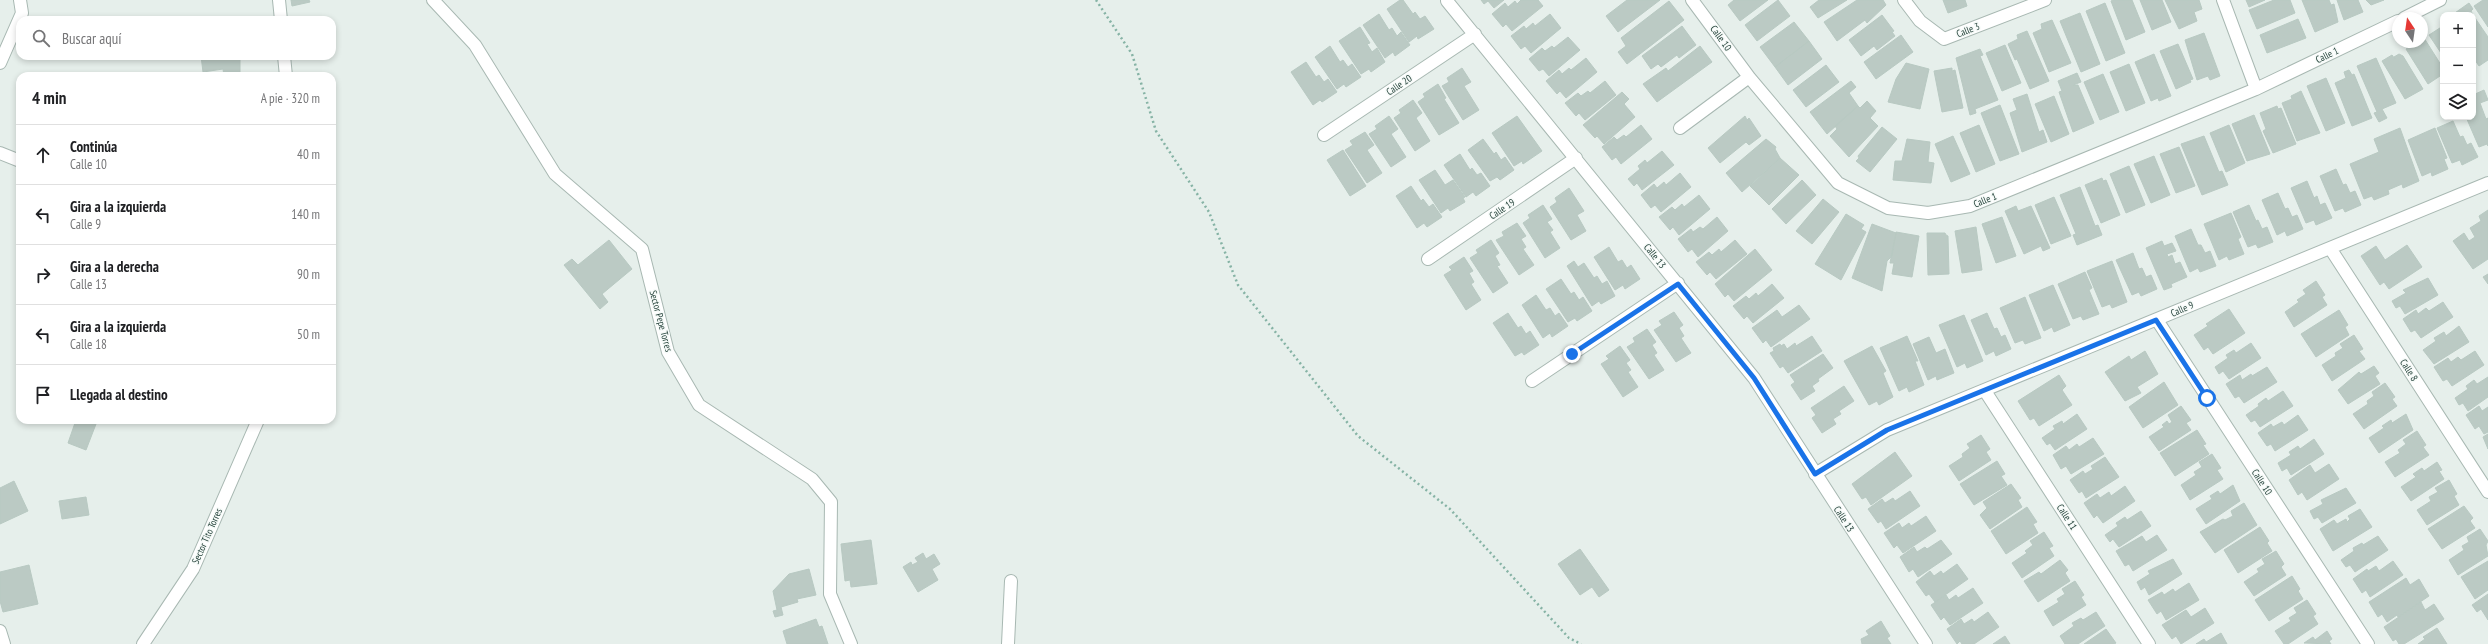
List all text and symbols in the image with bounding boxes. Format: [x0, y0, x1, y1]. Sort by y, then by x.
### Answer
north arrow [2392, 12, 2428, 48]
map controls [2440, 12, 2476, 120]
button: + [2440, 12, 2476, 48]
search box [16, 16, 336, 60]
street label: Calle 3 [1955, 20, 1981, 40]
street label: Calle 10 [1707, 23, 1735, 54]
icon: search [30, 27, 52, 49]
text: Buscar aquí [62, 29, 122, 48]
street label: Calle 1 [2313, 44, 2341, 66]
button: − [2440, 48, 2476, 84]
street label: Calle 20 [1384, 71, 1415, 98]
button: layers [2440, 84, 2476, 120]
text: 4 min [32, 87, 66, 109]
text: A pie · 320 m [261, 90, 320, 107]
text: Continúa [70, 137, 117, 156]
icon: ahead [32, 144, 54, 166]
text: 40 m [297, 146, 320, 163]
text: Calle 10 [70, 156, 107, 173]
street label: Calle 1 [1971, 190, 1999, 210]
street label: Calle 19 [1487, 196, 1517, 222]
text: Gira a la izquierda [70, 197, 166, 216]
icon: left [32, 204, 54, 226]
text: 140 m [291, 206, 320, 223]
text: Calle 9 [70, 216, 101, 233]
street label: Calle 13 [1641, 241, 1669, 271]
text: Gira a la derecha [70, 257, 159, 276]
icon: right [32, 264, 54, 286]
text: 90 m [297, 266, 320, 283]
text: Calle 13 [70, 276, 107, 293]
street label: Sector Pepe Torres [647, 289, 676, 354]
street label: Calle 9 [2168, 298, 2196, 320]
text: Gira a la izquierda [70, 317, 166, 336]
icon: left [32, 324, 54, 346]
text: 50 m [297, 326, 320, 343]
text: Calle 18 [70, 336, 107, 353]
route end [1563, 345, 1581, 363]
street label: Calle 8 [2397, 356, 2421, 384]
icon: arrive [32, 384, 54, 406]
text: Llegada al destino [70, 385, 168, 404]
route start [2198, 389, 2216, 407]
street label: Calle 10 [2249, 467, 2275, 498]
street label: Calle 11 [2054, 502, 2080, 532]
street label: Calle 13 [1831, 504, 1857, 534]
street label: Sector Tito Torres [189, 506, 225, 566]

